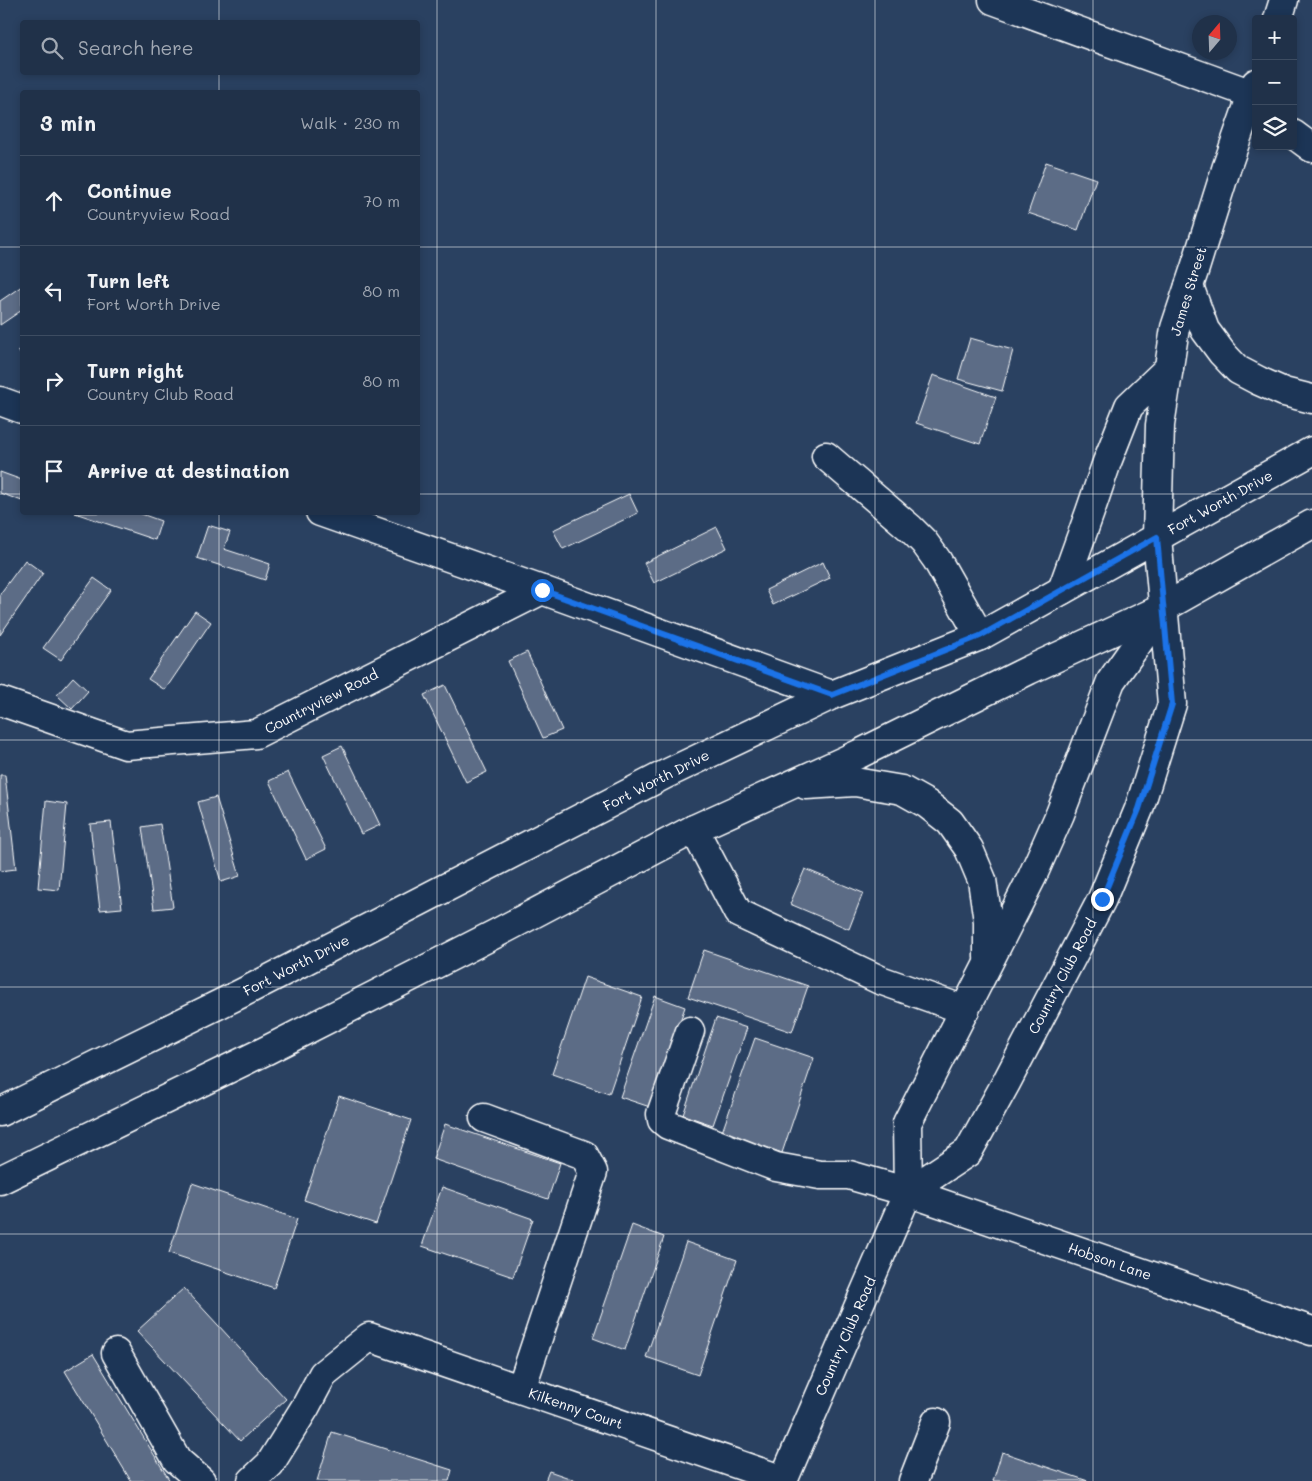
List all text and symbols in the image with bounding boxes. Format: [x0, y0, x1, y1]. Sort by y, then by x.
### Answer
north arrow [1192, 15, 1237, 60]
map controls [1252, 15, 1297, 150]
button: + [1252, 15, 1297, 60]
search box [20, 20, 420, 75]
icon: search [38, 34, 66, 62]
text: Search here [78, 35, 194, 60]
button: − [1252, 60, 1297, 105]
button: layers [1252, 105, 1297, 150]
text: 3 min [40, 109, 96, 136]
text: Walk · 230 m [300, 112, 400, 133]
text: Continue [87, 178, 172, 203]
icon: ahead [40, 187, 68, 215]
text: 70 m [363, 190, 400, 211]
text: Countryview Road [87, 203, 230, 224]
street label: James Street [1165, 244, 1211, 338]
text: Turn left [87, 268, 170, 293]
icon: left [40, 277, 68, 305]
text: 80 m [363, 280, 400, 301]
text: Fort Worth Drive [87, 293, 221, 314]
text: Turn right [87, 358, 184, 383]
icon: right [40, 367, 68, 395]
text: 80 m [363, 370, 400, 391]
text: Country Club Road [87, 383, 233, 404]
icon: arrive [40, 457, 68, 485]
text: Arrive at destination [87, 458, 290, 483]
street label: Fort Worth Drive [1164, 465, 1276, 539]
route start [531, 579, 554, 602]
street label: Countryview Road [261, 664, 381, 738]
street label: Fort Worth Drive [600, 745, 712, 815]
route end [1091, 888, 1114, 911]
street label: Country Club Road [1024, 915, 1101, 1037]
street label: Fort Worth Drive [240, 930, 352, 1000]
street label: Hobson Lane [1066, 1238, 1154, 1284]
street label: Country Club Road [810, 1274, 880, 1398]
street label: Kilkenny Court [526, 1383, 626, 1433]

